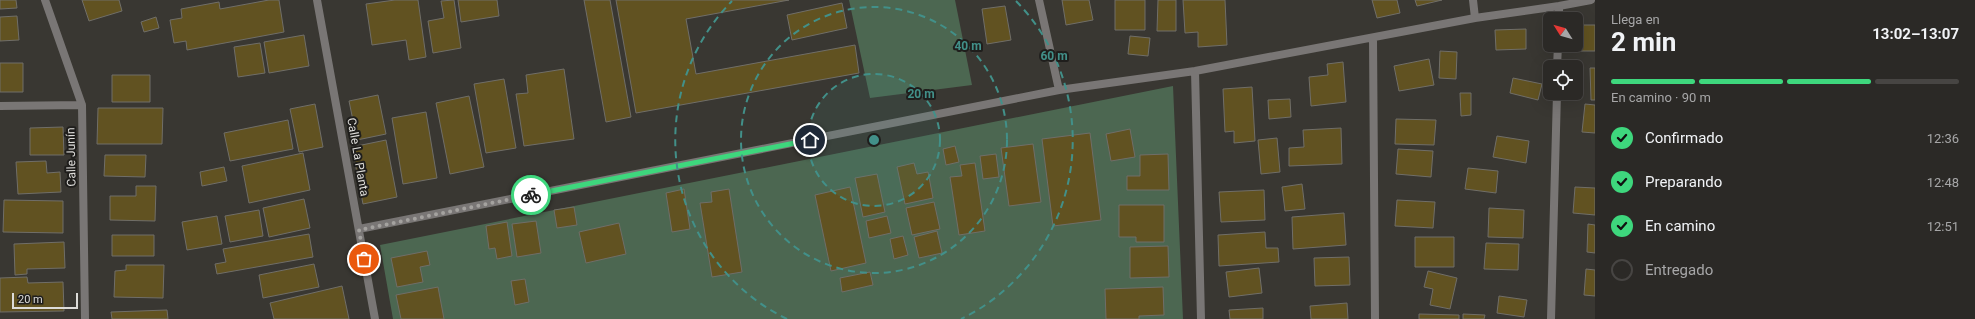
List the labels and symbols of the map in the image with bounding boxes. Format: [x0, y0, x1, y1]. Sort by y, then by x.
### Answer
north arrow [1543, 12, 1583, 52]
text: 40 m [954, 39, 982, 53]
text: 60 m [1040, 49, 1068, 63]
text: 20 m [907, 87, 935, 101]
street label: Calle La Planta [344, 117, 372, 197]
pin [793, 123, 827, 157]
street label: Calle Junín [63, 127, 79, 187]
centre of rings [867, 133, 881, 147]
courier [511, 175, 551, 215]
pin [347, 242, 381, 276]
scale bar [12, 291, 78, 310]

